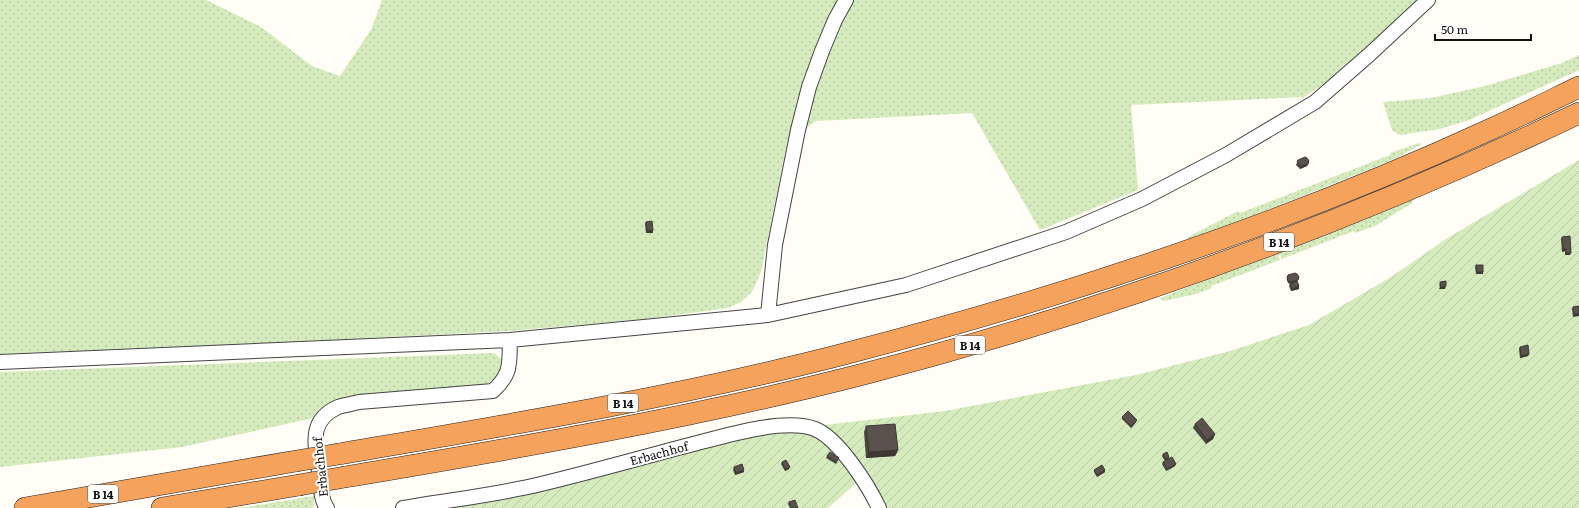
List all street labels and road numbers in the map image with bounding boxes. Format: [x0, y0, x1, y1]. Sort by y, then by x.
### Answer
road number: B 14 [1264, 233, 1294, 251]
road number: B 14 [955, 336, 985, 354]
road number: B 14 [608, 394, 638, 412]
street label: Erbachhof [308, 435, 332, 498]
street label: Erbachhof [628, 436, 692, 469]
road number: B 14 [88, 485, 118, 503]

